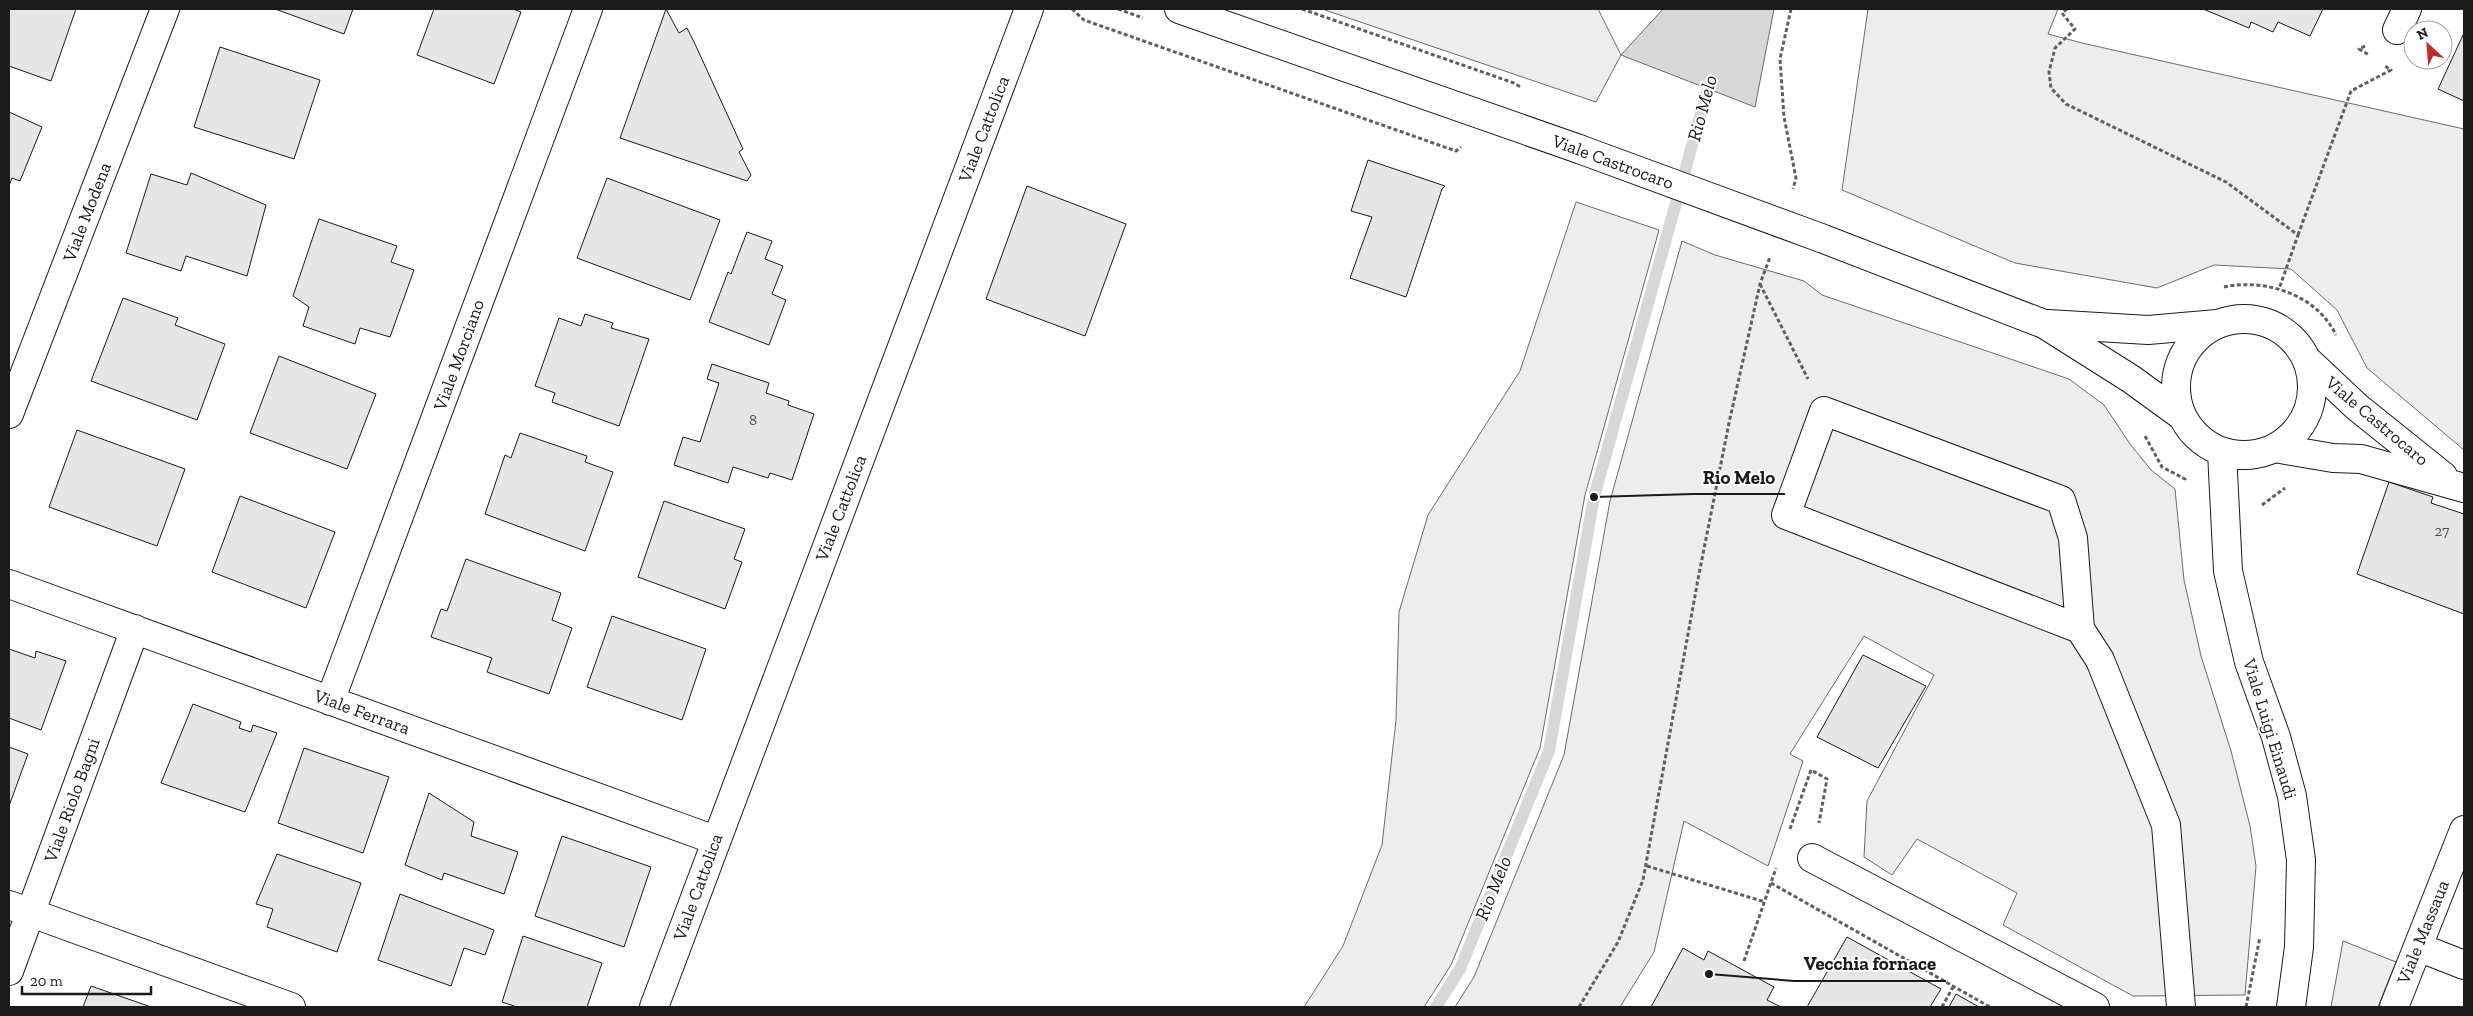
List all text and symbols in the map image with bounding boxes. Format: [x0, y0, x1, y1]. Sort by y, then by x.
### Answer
north arrow [2403, 20, 2453, 70]
text: N [2414, 24, 2431, 44]
street label: Viale Cattolica [953, 72, 1014, 186]
water label: Rio Melo [1682, 73, 1722, 143]
street label: Viale Castrocaro [1548, 129, 1677, 194]
street label: Viale Modena [58, 159, 116, 266]
street label: Viale Morciano [428, 297, 489, 414]
street label: Viale Castrocaro [2320, 371, 2433, 471]
house number: 8 [749, 411, 757, 429]
street label: Viale Cattolica [810, 451, 871, 565]
callout: Rio Melo [1693, 460, 1785, 494]
text: Rio Melo [1703, 466, 1775, 489]
house number: 27 [2435, 522, 2449, 540]
street label: Viale Luigi Einaudi [2238, 655, 2302, 802]
street label: Viale Ferrara [310, 684, 413, 740]
street label: Viale Riolo Bagni [39, 735, 105, 866]
street label: Viale Cattolica [668, 830, 728, 944]
water label: Rio Melo [1470, 852, 1516, 924]
street label: Viale Massaua [2392, 877, 2454, 988]
callout: Vecchia fornace [1794, 947, 1946, 981]
text: Vecchia fornace [1804, 952, 1936, 975]
scale bar [22, 964, 151, 996]
text: 20 m [30, 972, 63, 990]

